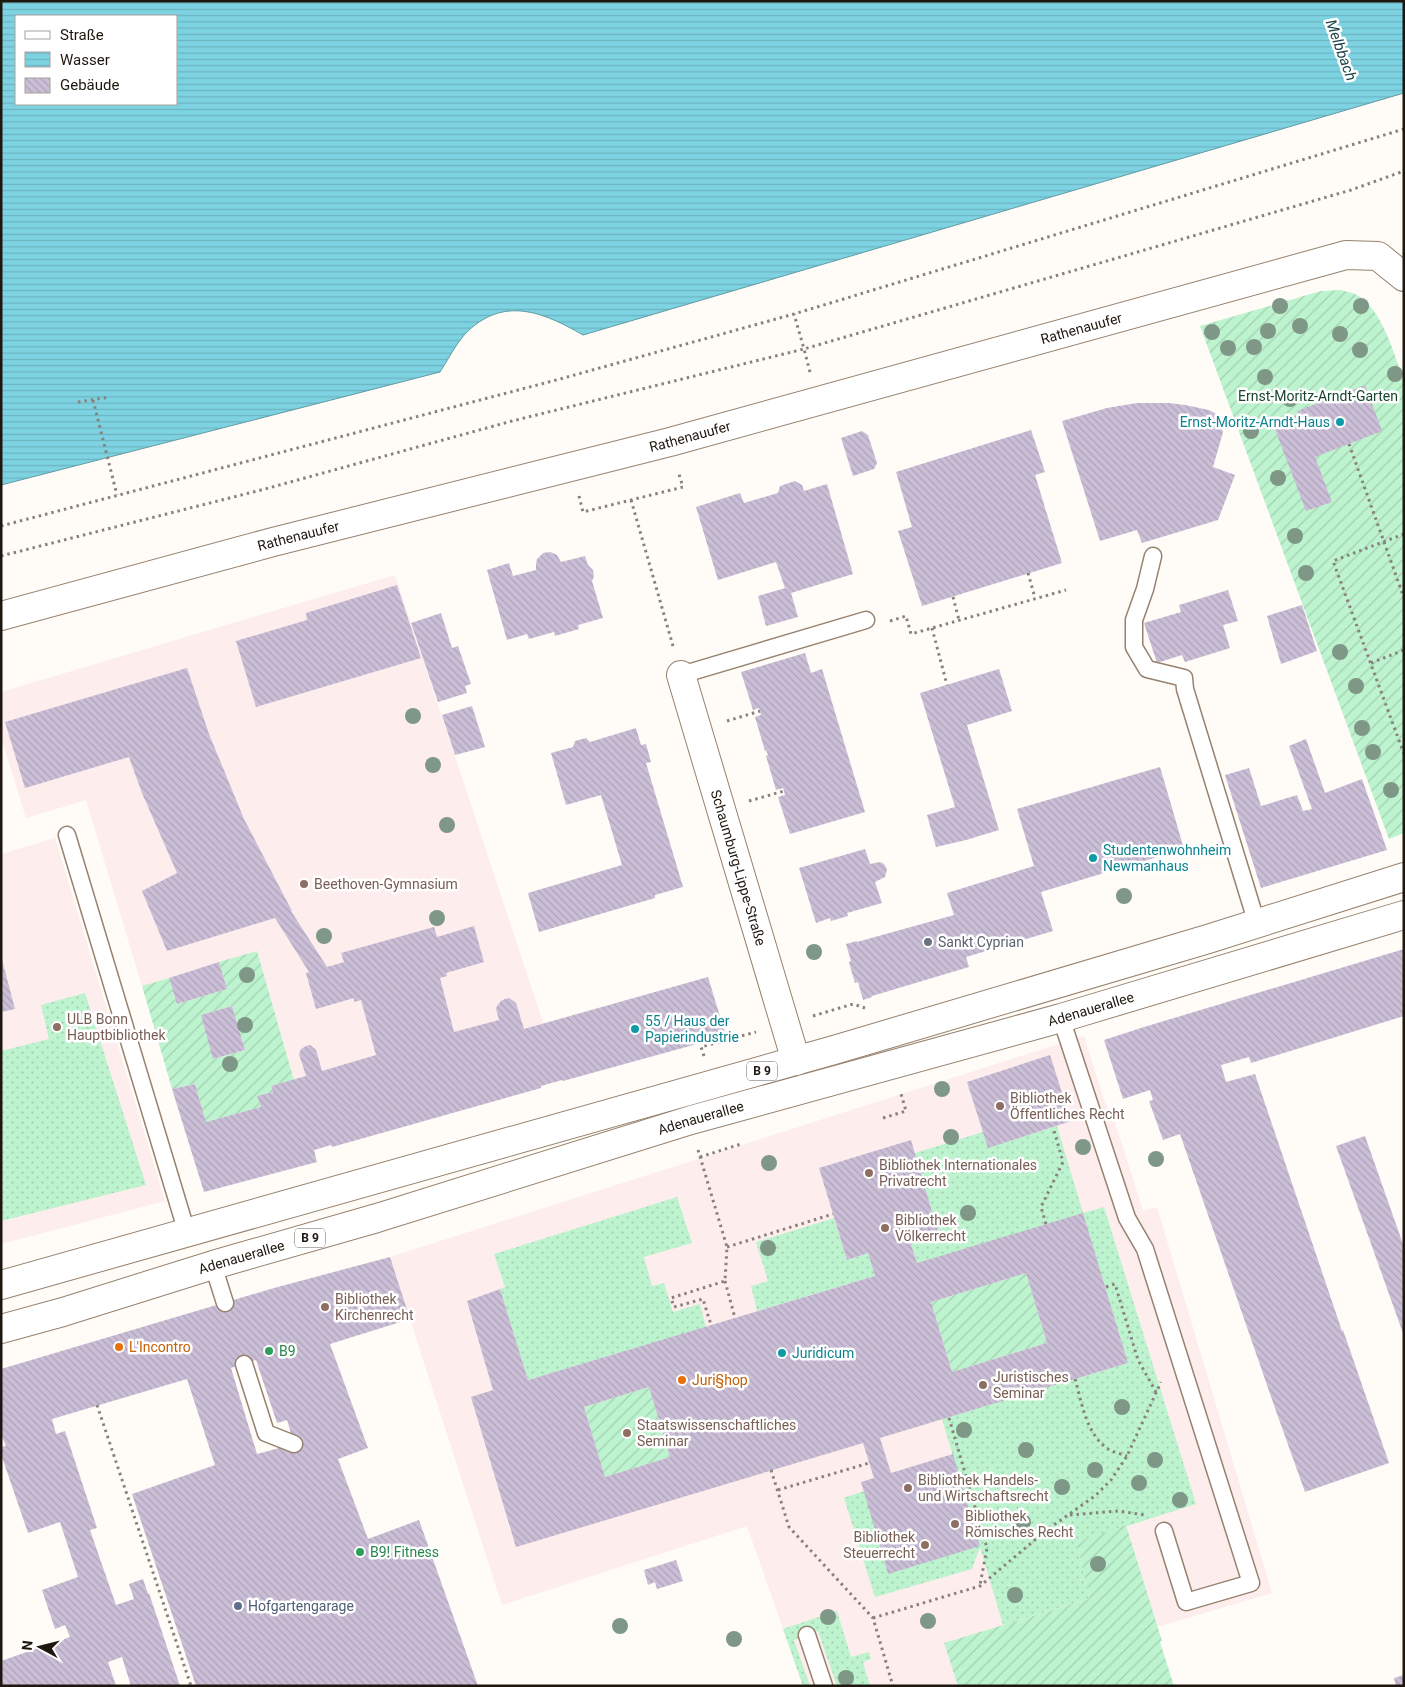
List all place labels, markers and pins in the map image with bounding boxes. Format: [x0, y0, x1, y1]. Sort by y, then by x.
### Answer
place label: Ernst-Moritz-Arndt-Haus [1180, 414, 1330, 430]
marker: Ernst-Moritz-Arndt-Haus [1334, 416, 1346, 428]
place label: Studentenwohnheim Newmanhaus [1103, 842, 1231, 874]
marker: Studentenwohnheim Newmanhaus [1087, 852, 1099, 864]
place label: Beethoven-Gymnasium [314, 876, 458, 892]
marker: Beethoven-Gymnasium [298, 878, 310, 890]
place label: Sankt Cyprian [938, 934, 1024, 950]
marker: Sankt Cyprian [922, 936, 934, 948]
place label: ULB Bonn Hauptbibliothek [67, 1011, 166, 1043]
place label: 55 / Haus der Papierindustrie [645, 1013, 739, 1045]
marker: ULB Bonn Hauptbibliothek [51, 1021, 63, 1033]
marker: 55 / Haus der Papierindustrie [629, 1023, 641, 1035]
place label: Bibliothek Öffentliches Recht [1010, 1090, 1125, 1122]
marker: Bibliothek Öffentliches Recht [994, 1100, 1006, 1112]
place label: Bibliothek Internationales Privatrecht [879, 1157, 1037, 1189]
marker: Bibliothek Internationales Privatrecht [863, 1167, 875, 1179]
place label: Bibliothek Völkerrecht [895, 1212, 966, 1244]
marker: Bibliothek Völkerrecht [879, 1222, 891, 1234]
place label: Bibliothek Kirchenrecht [335, 1291, 414, 1323]
marker: Bibliothek Kirchenrecht [319, 1301, 331, 1313]
place label: L'Incontro [129, 1339, 191, 1355]
marker: L'Incontro [113, 1341, 125, 1353]
place label: B9 [279, 1343, 296, 1359]
marker: B9 [263, 1345, 275, 1357]
place label: Juridicum [792, 1345, 854, 1361]
marker: Juridicum [776, 1347, 788, 1359]
place label: Juristisches Seminar [993, 1369, 1069, 1401]
place label: Juri§hop [692, 1372, 748, 1389]
marker: Juri§hop [676, 1374, 688, 1386]
marker: Juristisches Seminar [977, 1379, 989, 1391]
place label: Staatswissenschaftliches Seminar [637, 1417, 796, 1449]
marker: Staatswissenschaftliches Seminar [621, 1427, 633, 1439]
place label: Bibliothek Handels- und Wirtschaftsrecht [918, 1472, 1049, 1504]
marker: Bibliothek Handels- und Wirtschaftsrecht [902, 1482, 914, 1494]
place label: Bibliothek Römisches Recht [965, 1508, 1074, 1540]
marker: Bibliothek Römisches Recht [949, 1518, 961, 1530]
place label: Bibliothek Steuerrecht [843, 1529, 916, 1561]
marker: Bibliothek Steuerrecht [919, 1539, 931, 1551]
place label: B9! Fitness [370, 1544, 439, 1560]
marker: B9! Fitness [354, 1546, 366, 1558]
place label: Hofgartengarage [248, 1598, 354, 1614]
marker: Hofgartengarage [232, 1600, 244, 1612]

